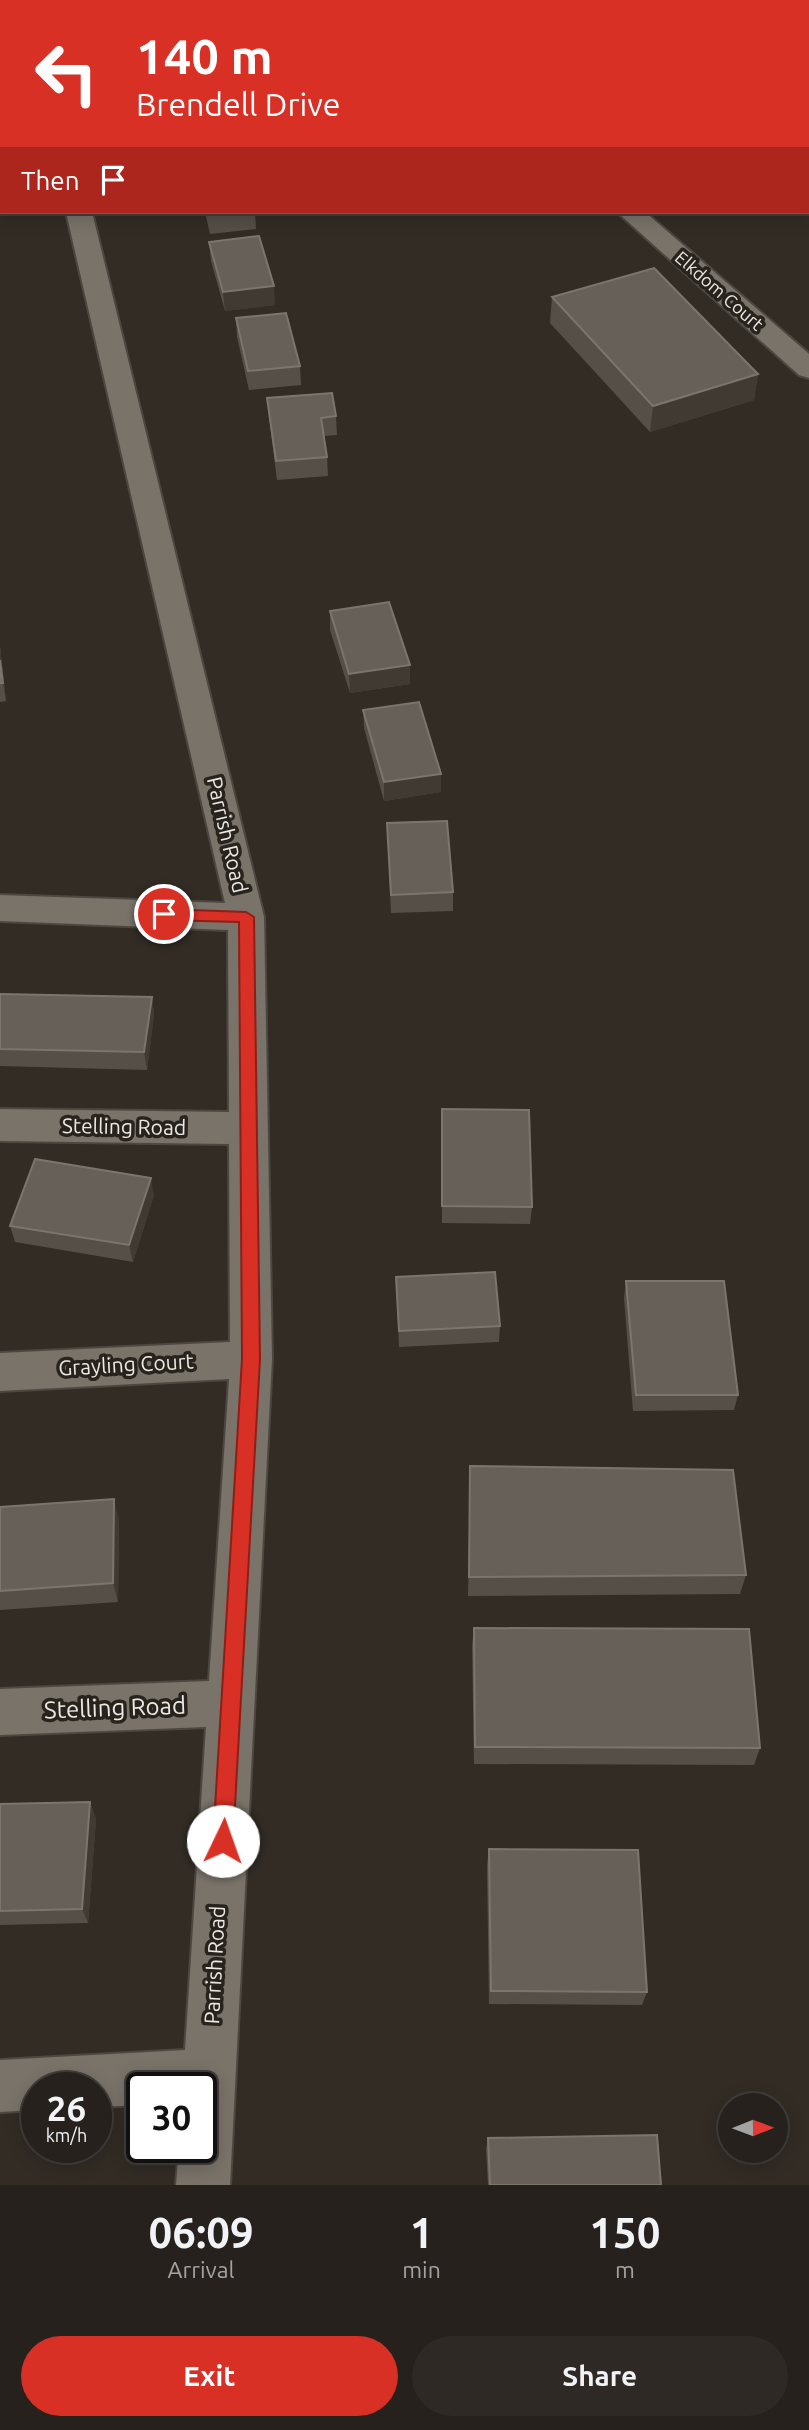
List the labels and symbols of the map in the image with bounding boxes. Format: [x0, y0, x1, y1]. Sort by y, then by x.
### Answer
street label: Elkdom Court [672, 247, 768, 334]
street label: Parrish Road [203, 774, 253, 895]
pin [134, 884, 194, 944]
street label: Stelling Road [62, 1113, 186, 1139]
street label: Grayling Court [58, 1348, 194, 1380]
street label: Stelling Road [44, 1692, 186, 1723]
position arrow [186, 1804, 260, 1878]
street label: Parrish Road [199, 1905, 229, 2025]
speed limit sign: 30 [126, 2072, 217, 2163]
north arrow [718, 2093, 788, 2163]

